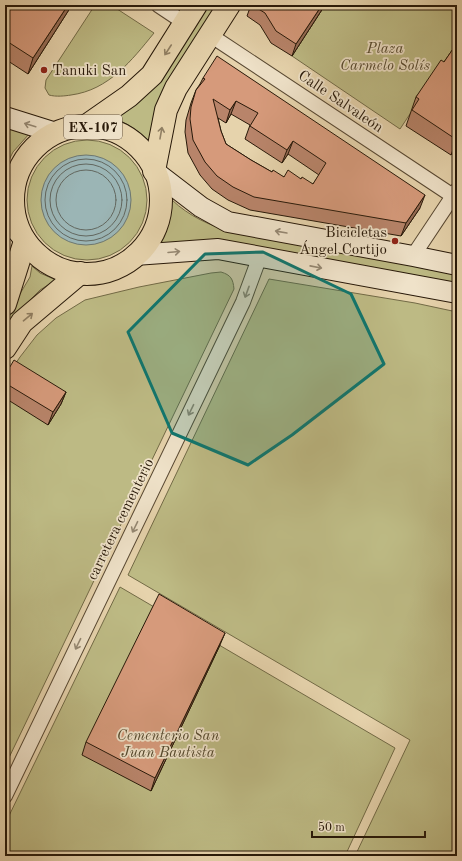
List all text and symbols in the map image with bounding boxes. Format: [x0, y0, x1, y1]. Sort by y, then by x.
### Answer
park label: Plaza Carmelo Solís [340, 42, 430, 74]
one-way arrow [163, 44, 172, 55]
place label: Tanuki San [52, 64, 126, 79]
marker: Tanuki San [39, 65, 49, 75]
street label: Calle Salvaleón [295, 68, 385, 136]
road number: EX-107 [64, 115, 122, 139]
one-way arrow [24, 121, 37, 128]
one-way arrow [158, 127, 166, 140]
place label: Bicicletas Ángel Cortijo [299, 226, 387, 258]
one-way arrow [275, 228, 288, 236]
marker: Bicicletas Ángel Cortijo [390, 236, 400, 246]
one-way arrow [167, 249, 180, 256]
one-way arrow [310, 263, 323, 271]
one-way arrow [242, 286, 250, 298]
one-way arrow [23, 312, 33, 321]
one-way arrow [187, 404, 194, 416]
street label: carretera cementerio [85, 457, 157, 583]
one-way arrow [131, 521, 138, 533]
one-way arrow [74, 638, 82, 650]
park label: Cementerio San Juan Bautista [117, 729, 220, 761]
scale bar [312, 813, 425, 839]
text: 50 m [318, 821, 345, 834]

